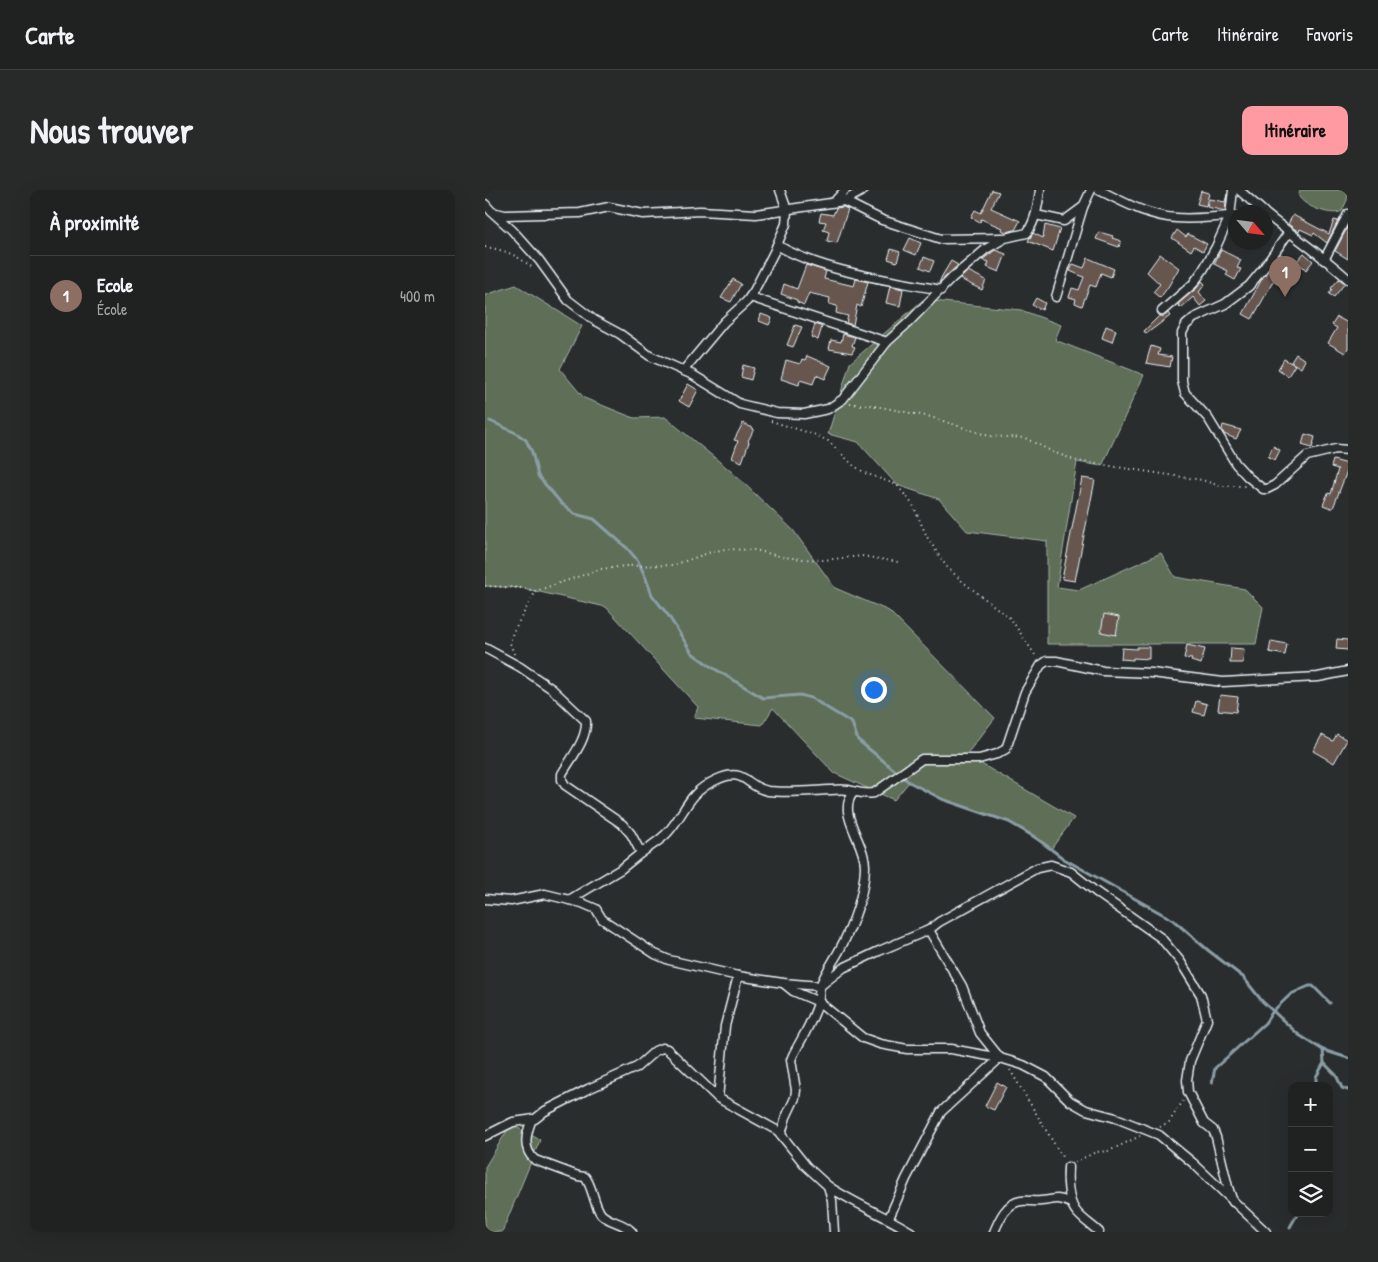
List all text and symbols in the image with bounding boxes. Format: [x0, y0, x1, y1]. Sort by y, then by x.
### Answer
text: Carte [25, 19, 75, 51]
text: Carte [1152, 22, 1189, 47]
text: Itinéraire [1217, 22, 1279, 47]
text: Favoris [1307, 22, 1353, 47]
button: Itinéraire [1242, 106, 1348, 155]
text: Nous trouver [30, 107, 193, 154]
north arrow [1228, 205, 1273, 250]
text: À proximité [50, 208, 139, 237]
pin: 1 [1269, 256, 1301, 297]
text: Ecole [97, 272, 133, 298]
text: 1 [63, 285, 69, 307]
text: 400 m [400, 285, 435, 307]
text: École [97, 298, 127, 320]
your location [861, 677, 887, 703]
map controls [1288, 1082, 1333, 1217]
button: + [1288, 1082, 1333, 1127]
button: − [1288, 1127, 1333, 1172]
button: layers [1288, 1172, 1333, 1217]

